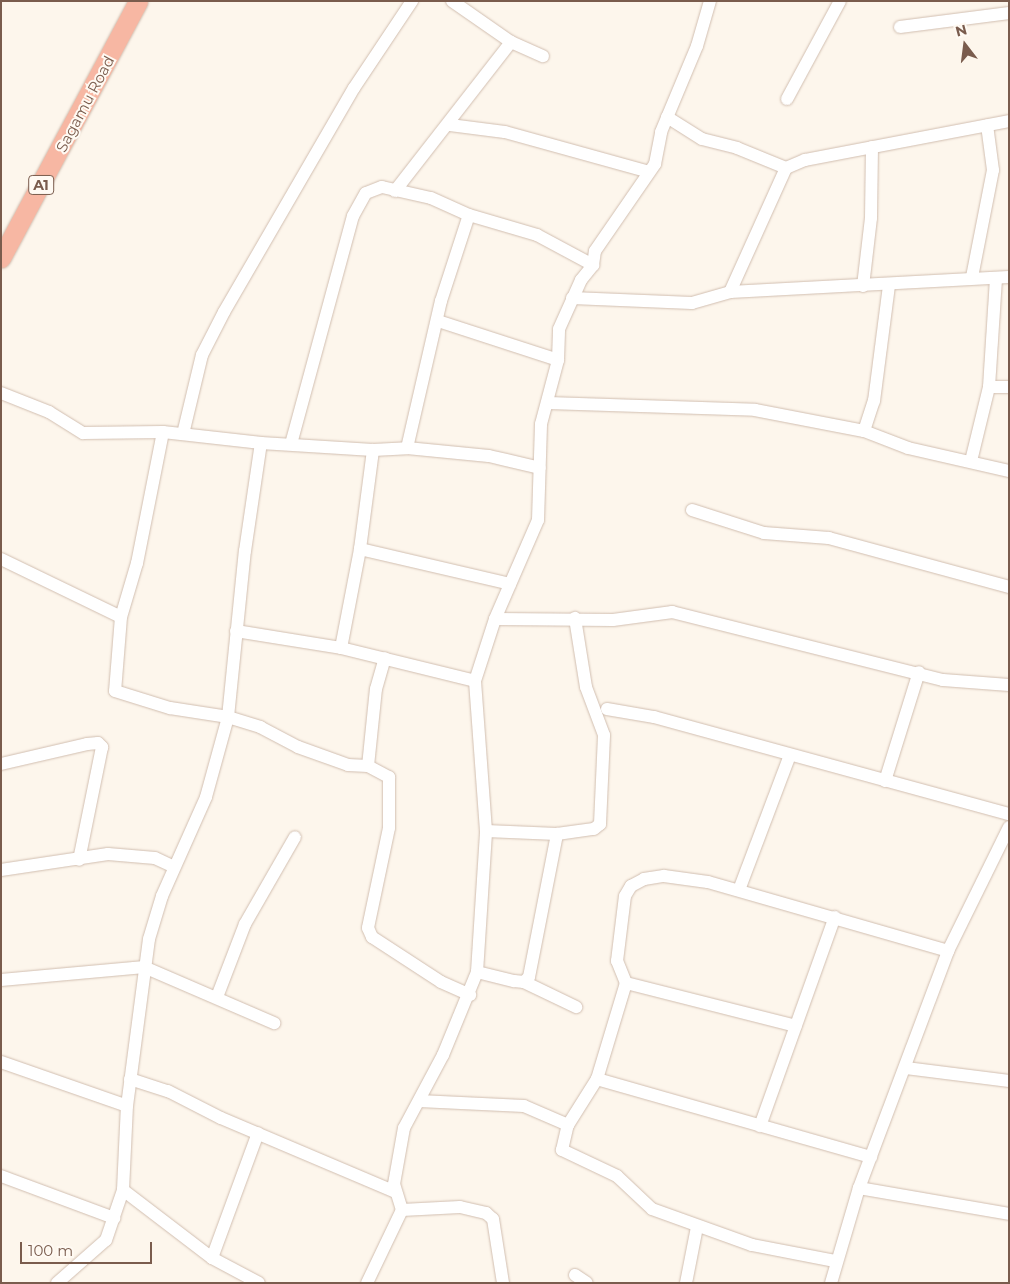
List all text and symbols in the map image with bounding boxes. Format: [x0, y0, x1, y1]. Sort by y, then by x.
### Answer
north arrow [940, 20, 990, 70]
text: N [953, 20, 969, 41]
street label: Sagamu Road [52, 53, 118, 155]
road number: A1 [27, 174, 55, 196]
scale bar [22, 1232, 155, 1264]
text: 100 m [28, 1241, 73, 1260]

